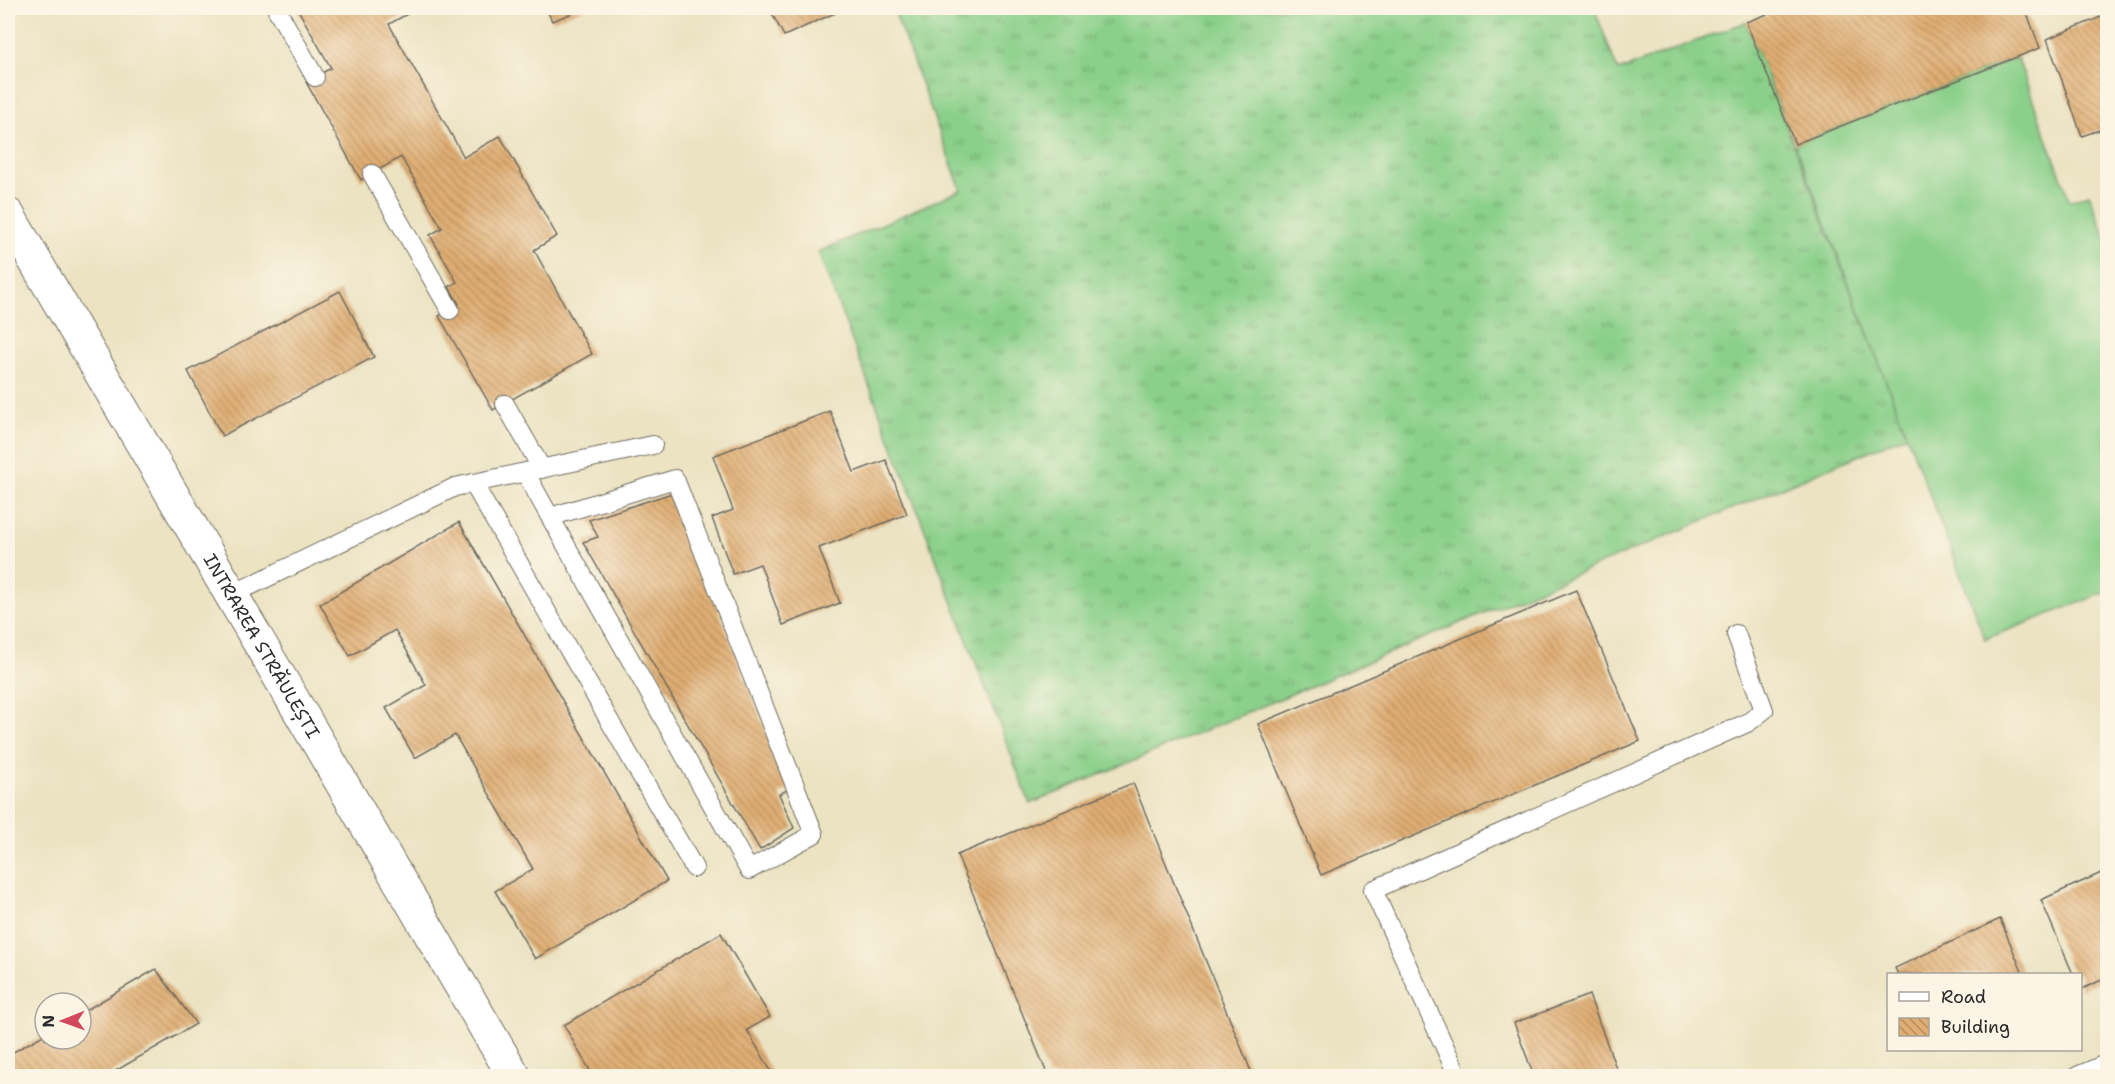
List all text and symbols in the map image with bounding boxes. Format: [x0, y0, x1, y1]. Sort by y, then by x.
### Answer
street label: INTRAREA STRĂULEȘTI [198, 549, 325, 743]
legend [1887, 973, 2082, 1051]
text: Road [1941, 985, 1986, 1009]
north arrow [33, 991, 93, 1051]
text: N [38, 1015, 59, 1028]
text: Building [1941, 1015, 2010, 1039]

